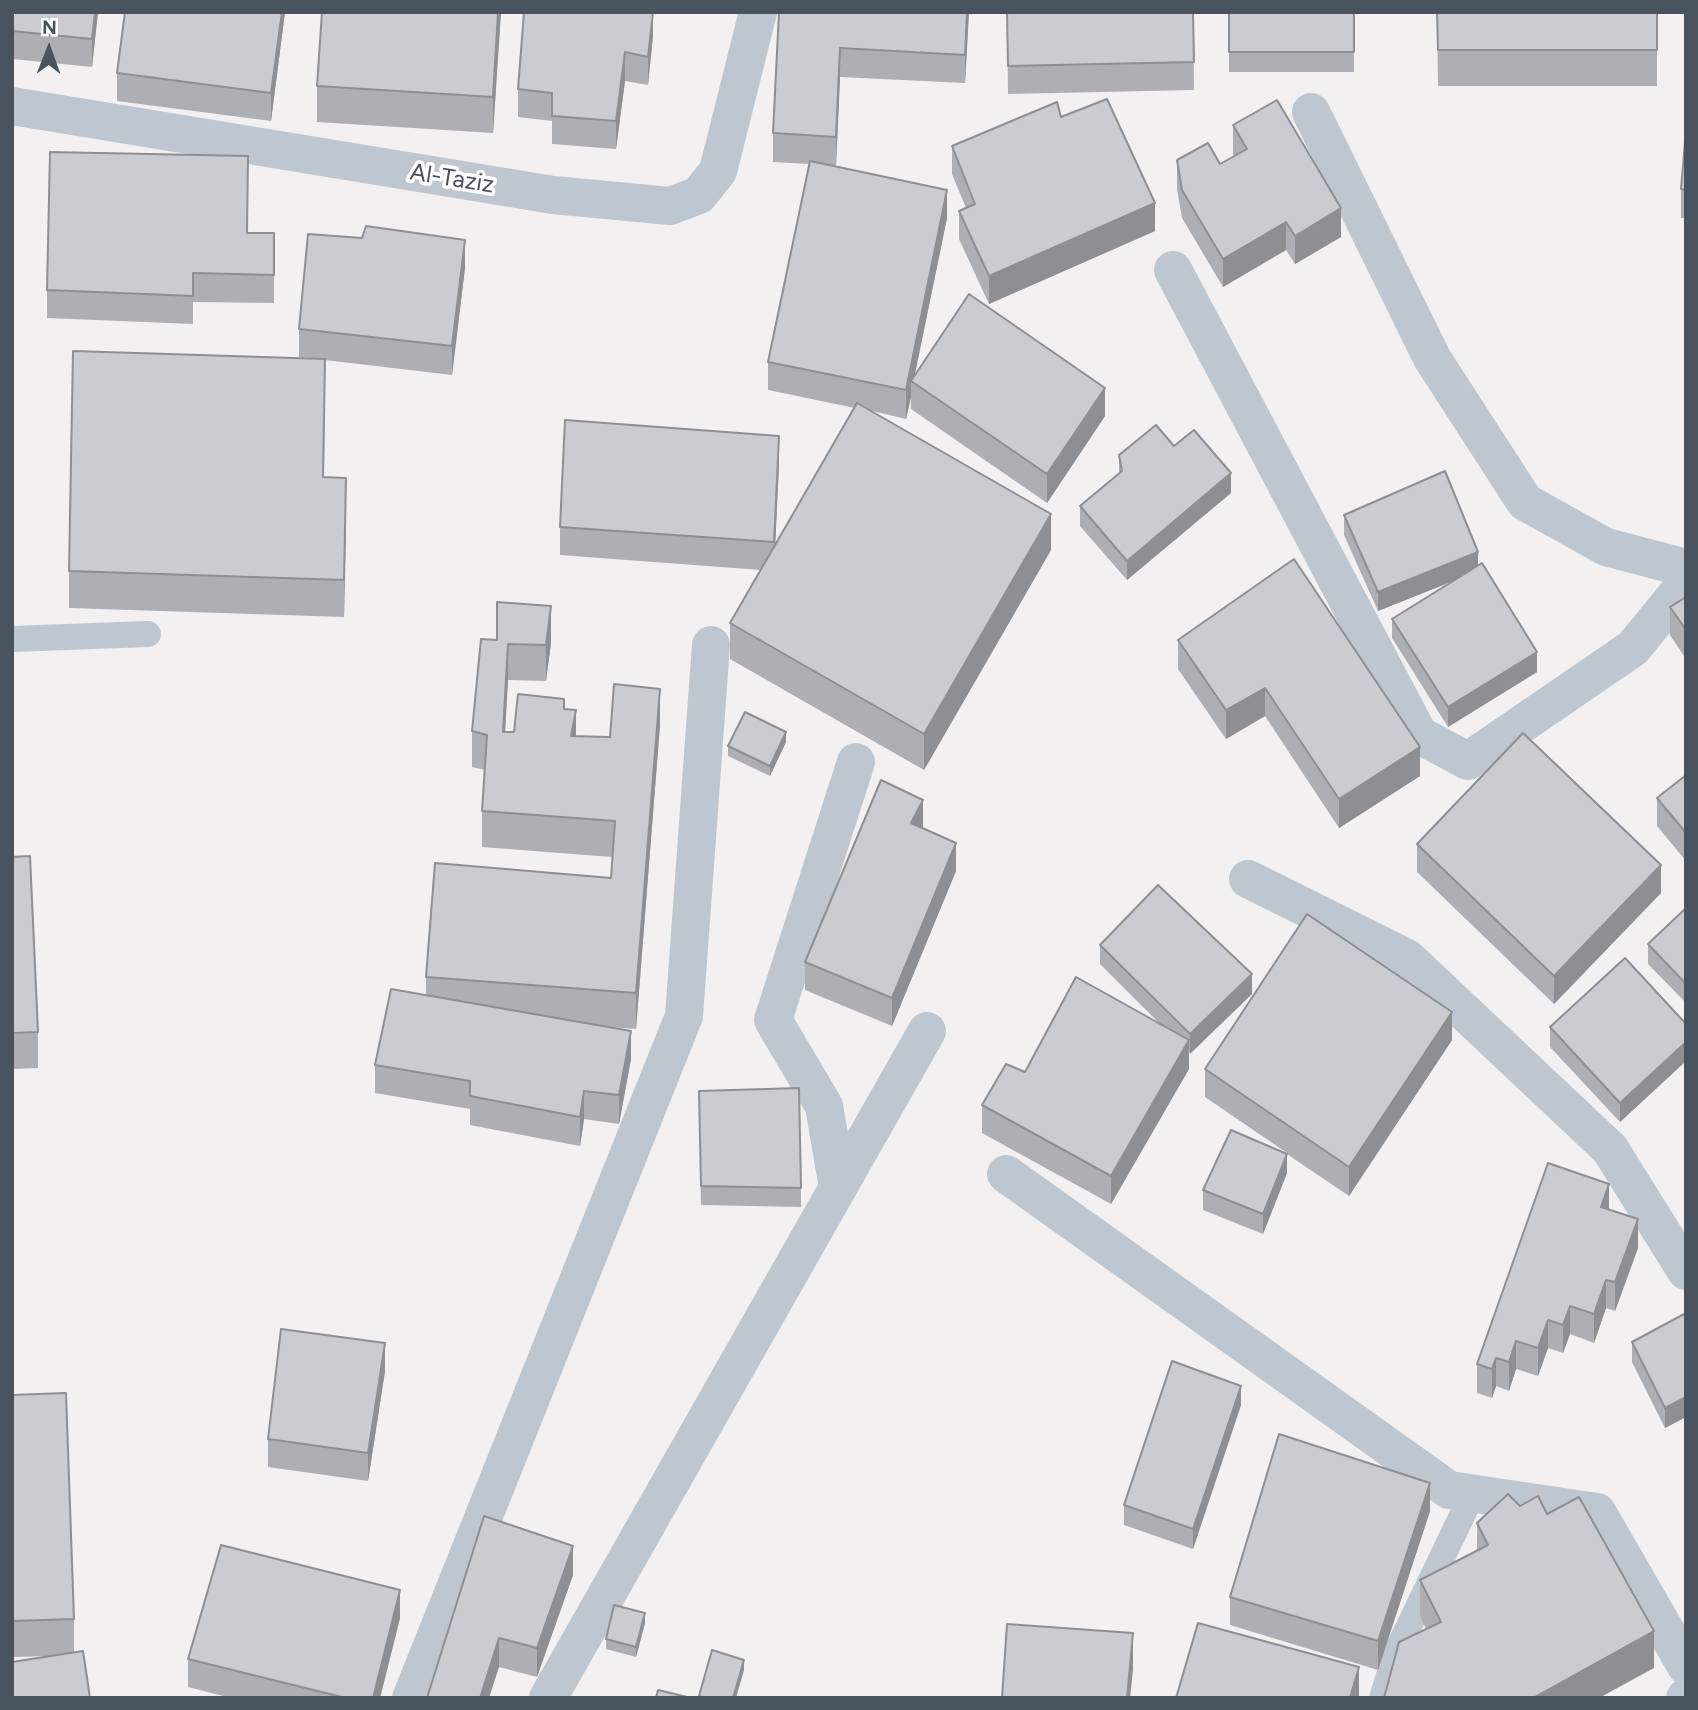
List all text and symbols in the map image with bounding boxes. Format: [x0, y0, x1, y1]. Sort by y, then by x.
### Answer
north arrow [14, 14, 84, 84]
text: N [42, 16, 57, 39]
street label: Al-Taziz [408, 158, 496, 200]

